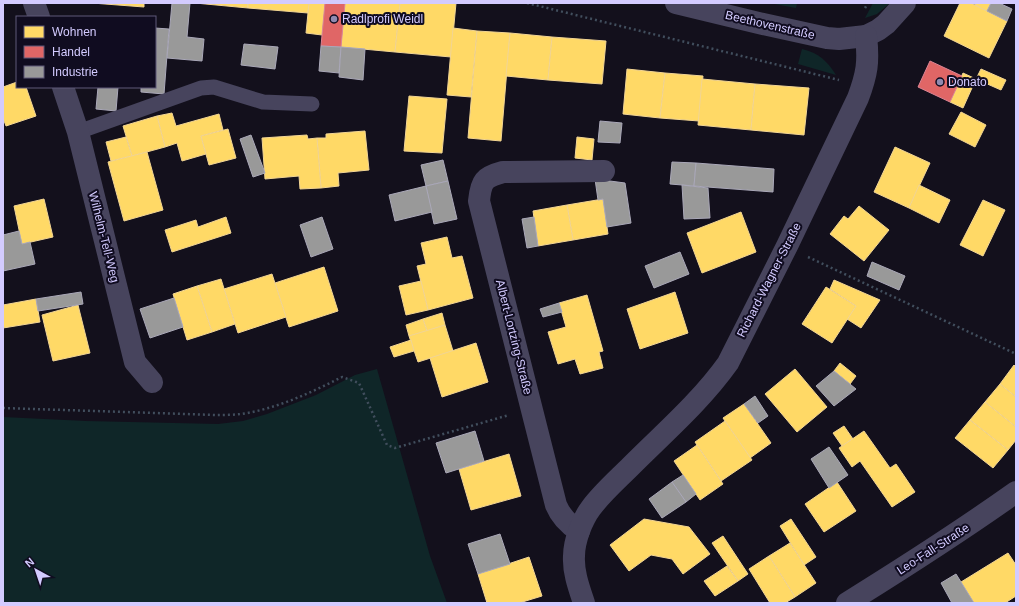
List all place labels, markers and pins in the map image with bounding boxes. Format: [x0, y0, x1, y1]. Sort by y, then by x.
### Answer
place label: Radlprofi Weidl [342, 12, 423, 26]
marker: Radlprofi Weidl [329, 14, 339, 24]
place label: Donato [948, 75, 987, 89]
marker: Donato [935, 77, 945, 87]

